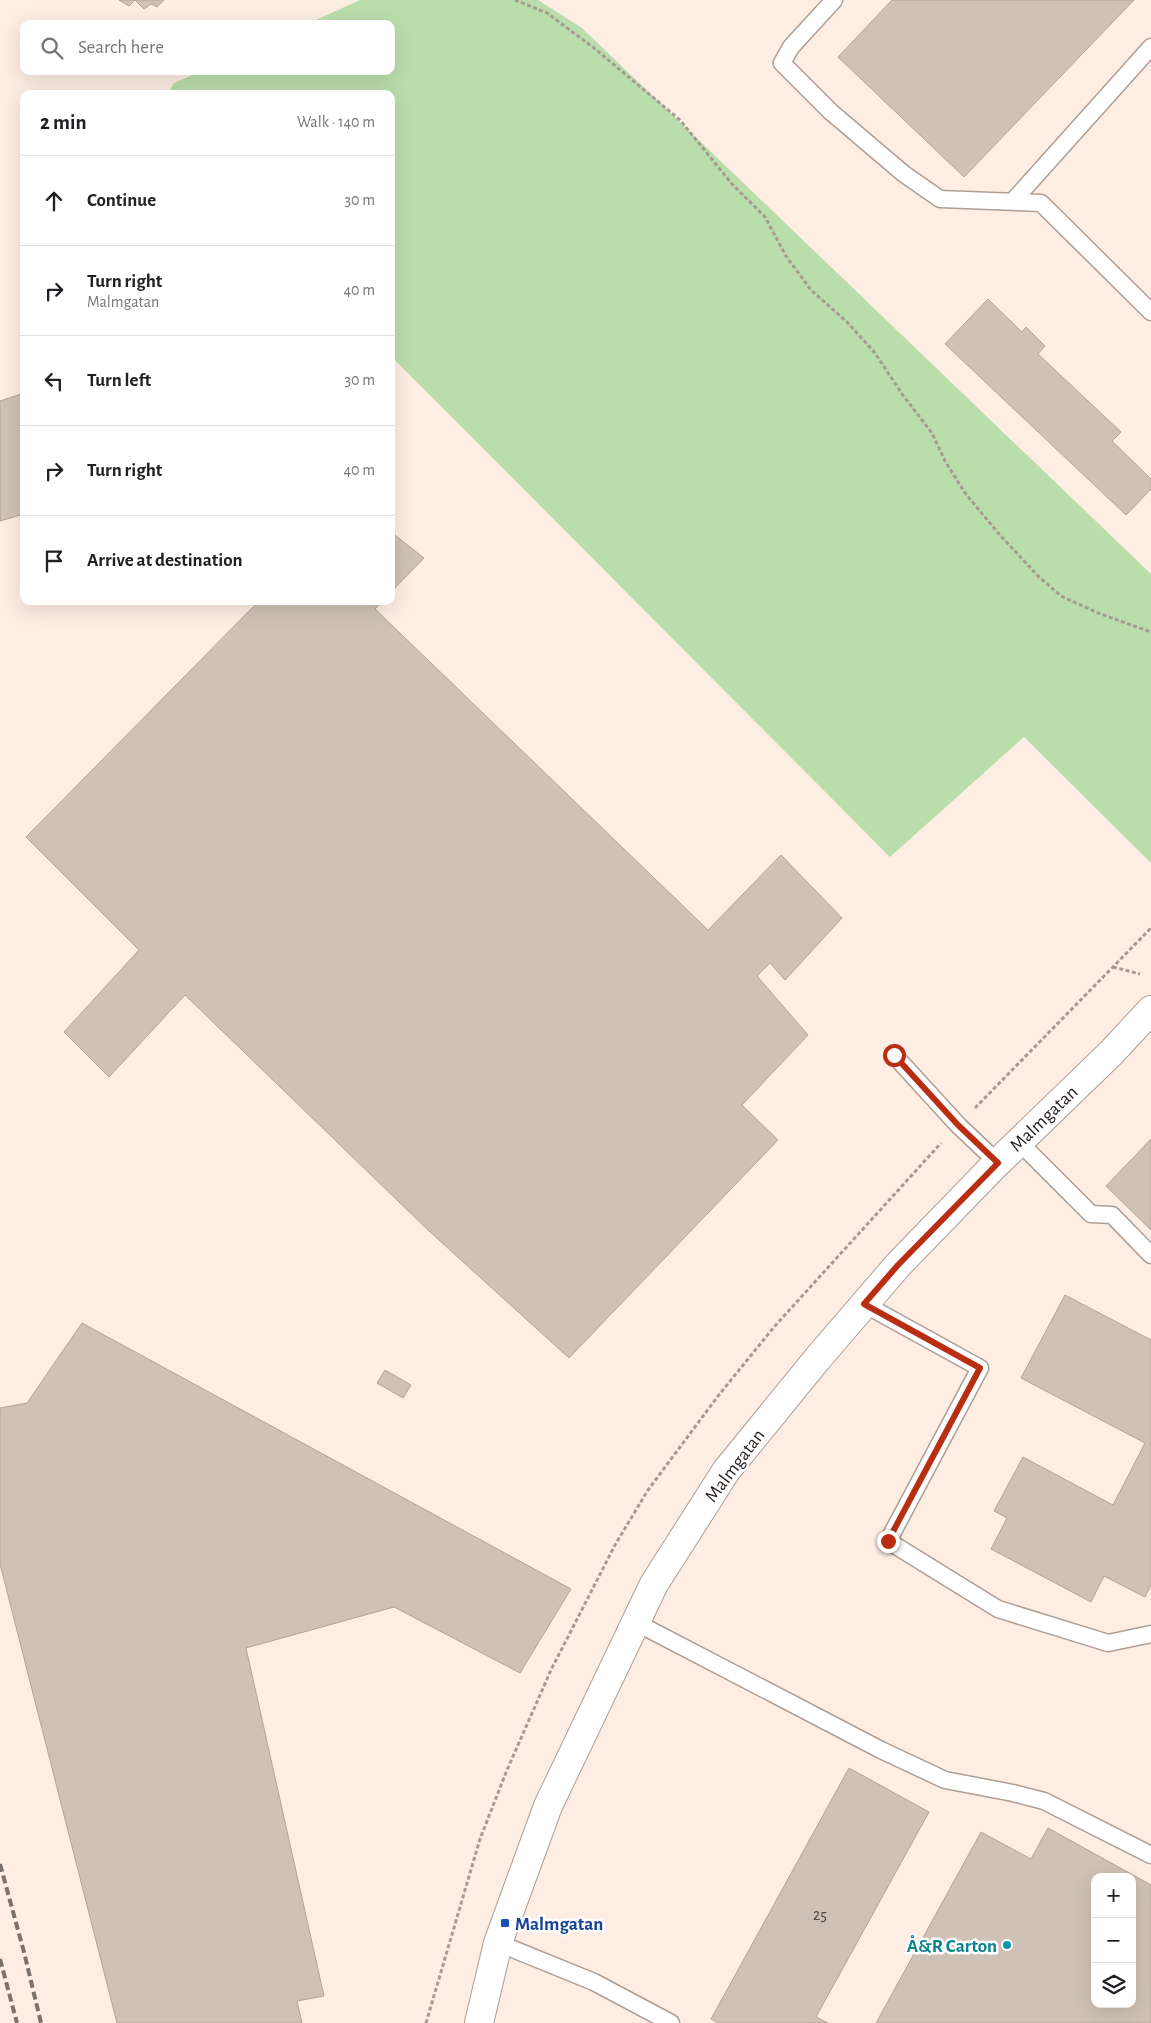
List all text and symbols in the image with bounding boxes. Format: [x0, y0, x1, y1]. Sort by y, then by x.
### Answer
search box [20, 20, 395, 75]
icon: search [38, 34, 66, 62]
text: Search here [78, 38, 164, 57]
text: 2 min [40, 112, 87, 133]
text: Walk · 140 m [297, 114, 375, 130]
icon: ahead [40, 187, 68, 215]
text: Continue [87, 191, 156, 210]
text: 30 m [345, 192, 375, 208]
text: Turn right [87, 272, 162, 291]
icon: right [40, 277, 68, 305]
text: 40 m [343, 282, 375, 298]
text: Malmgatan [87, 294, 159, 310]
icon: left [40, 367, 68, 395]
text: Turn left [87, 371, 151, 390]
text: 30 m [345, 372, 375, 388]
icon: right [40, 457, 68, 485]
text: Turn right [87, 461, 162, 480]
text: 40 m [343, 462, 375, 478]
icon: arrive [40, 547, 68, 575]
text: Arrive at destination [87, 551, 243, 570]
route start [883, 1044, 906, 1067]
street label: Malmgatan [1007, 1082, 1081, 1156]
street label: Malmgatan [702, 1426, 769, 1506]
route end [877, 1530, 900, 1553]
map controls [1091, 1873, 1136, 2008]
button: + [1091, 1873, 1136, 1918]
house number: 25 [813, 1907, 827, 1923]
place label: Malmgatan [515, 1915, 603, 1934]
marker: Malmgatan [499, 1917, 511, 1929]
button: − [1091, 1918, 1136, 1963]
place label: Å&R Carton [907, 1935, 997, 1956]
marker: Å&R Carton [1001, 1939, 1013, 1951]
button: layers [1091, 1963, 1136, 2008]

